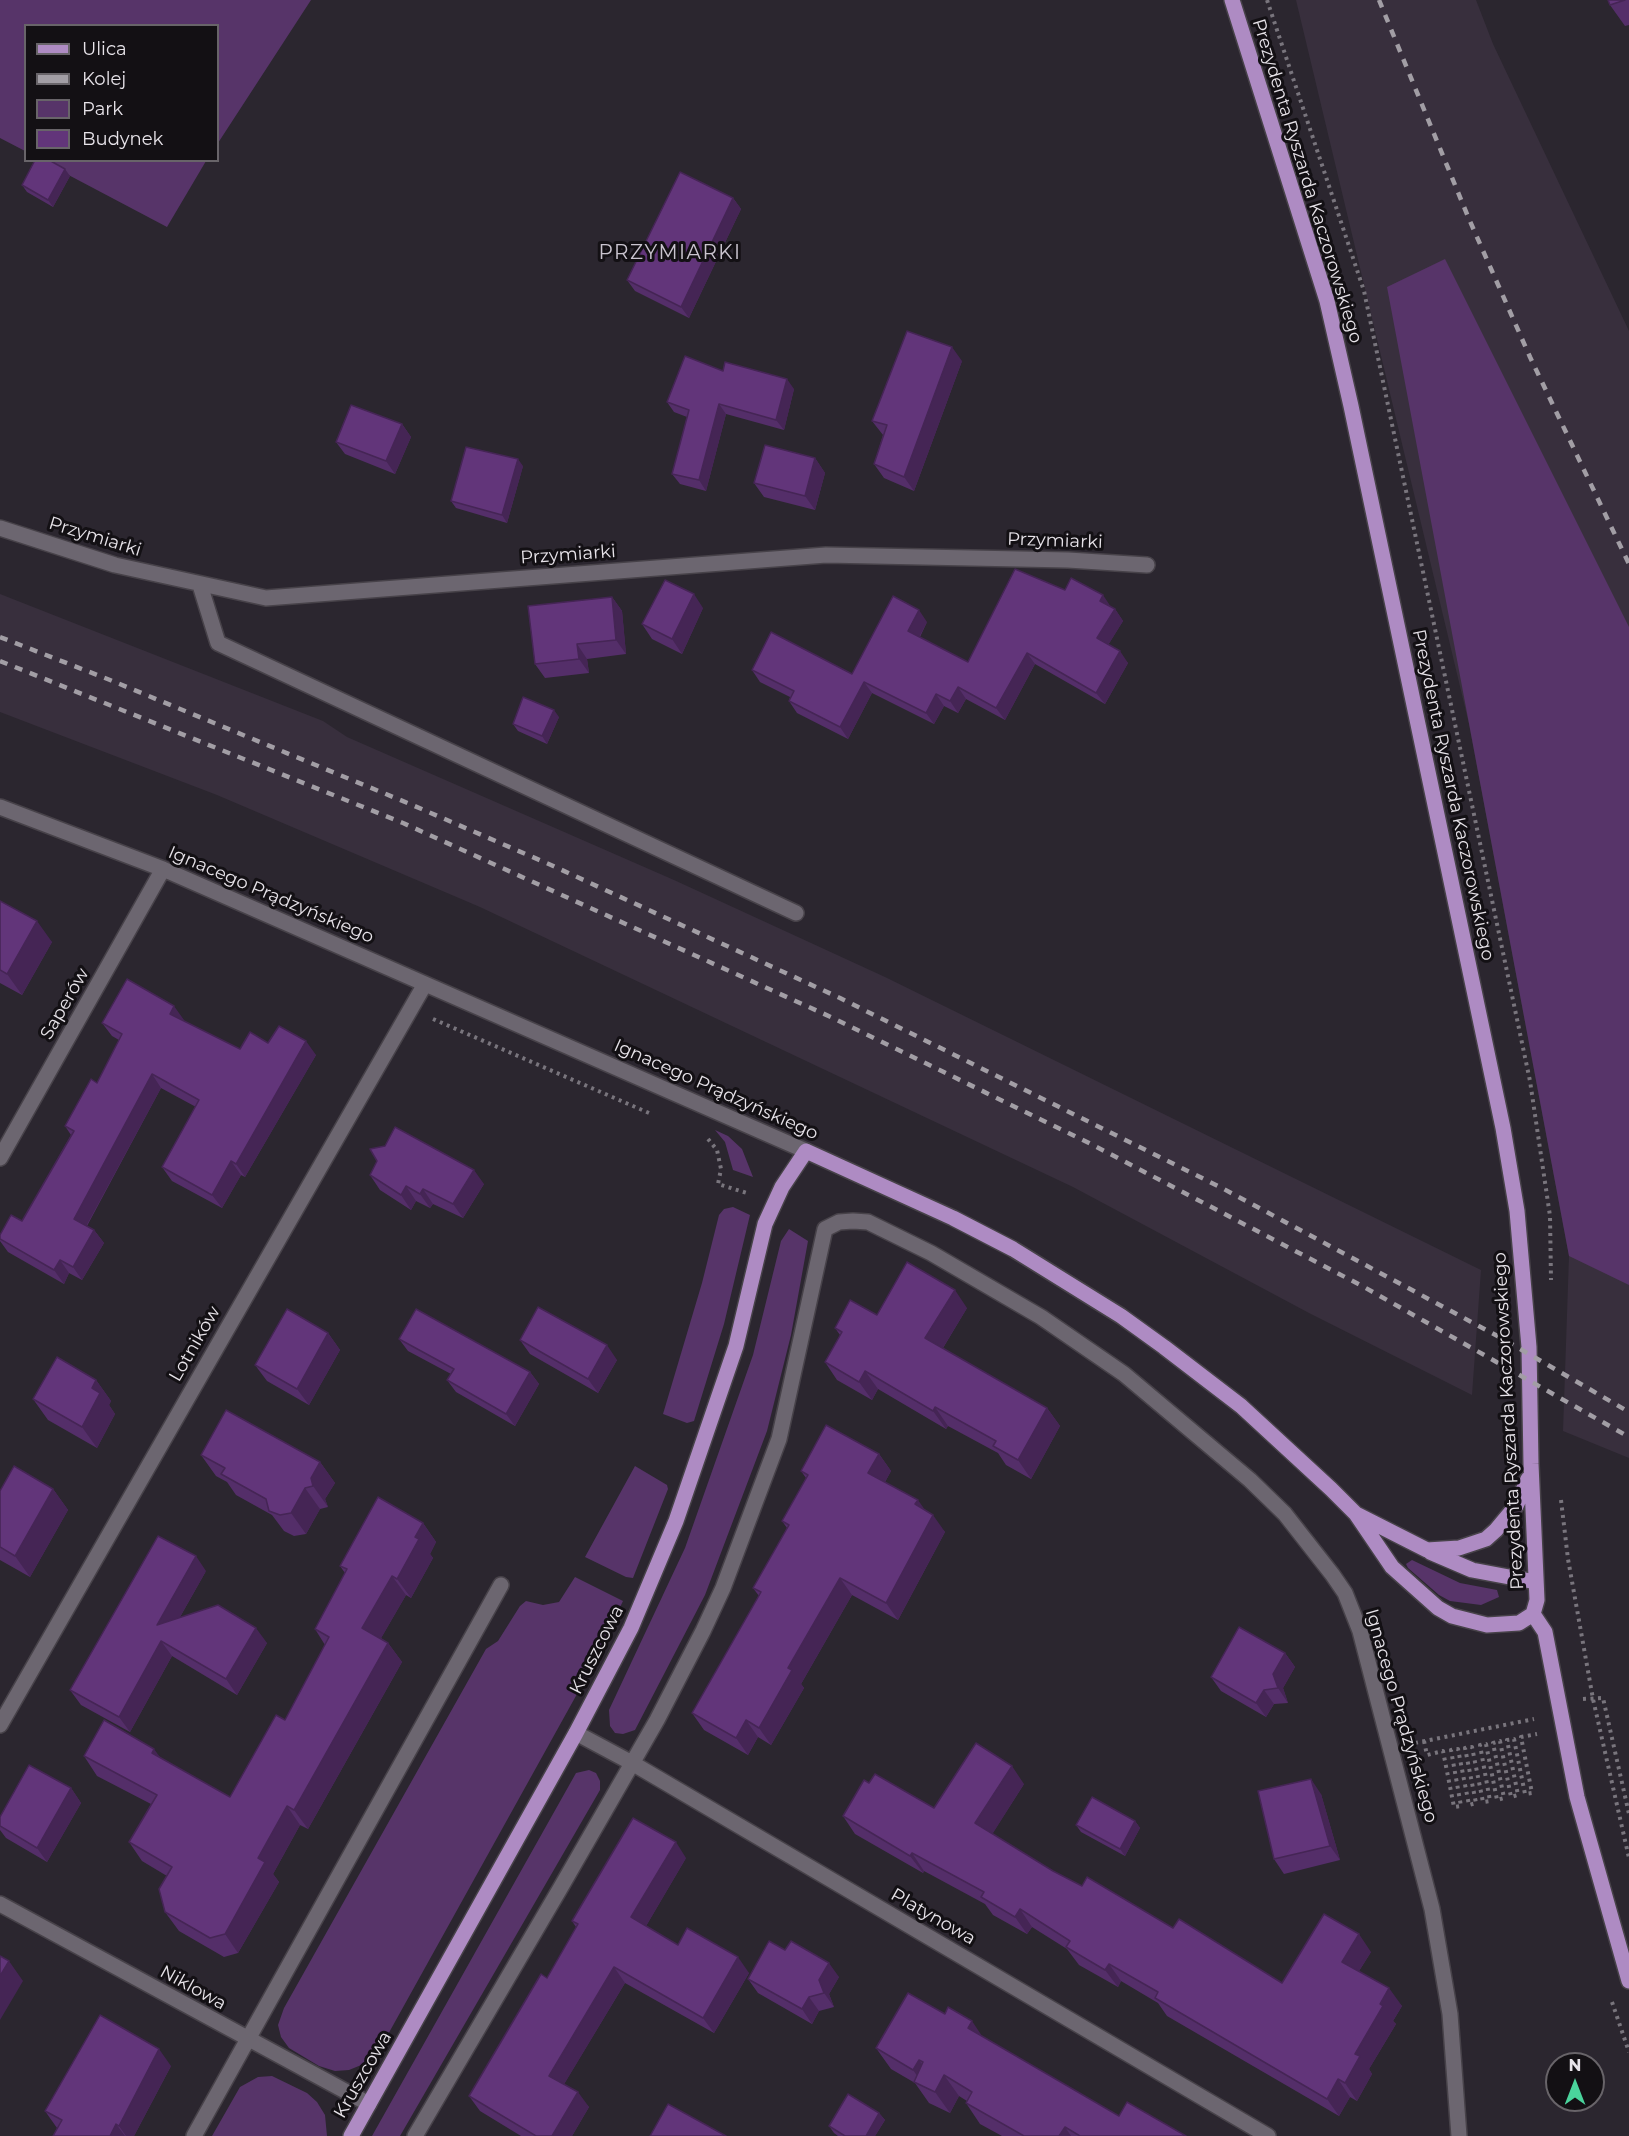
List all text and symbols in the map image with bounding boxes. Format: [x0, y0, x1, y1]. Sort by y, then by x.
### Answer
street label: Prezydenta Ryszarda Kaczorowskiego [1247, 16, 1367, 346]
legend [24, 24, 219, 162]
text: Ulica [82, 38, 127, 60]
text: Kolej [82, 68, 126, 90]
text: Park [82, 98, 123, 120]
text: Budynek [82, 128, 163, 150]
district label: PRZYMIARKI [598, 241, 742, 265]
street label: Przymiarki [46, 513, 144, 561]
street label: Przymiarki [1007, 529, 1103, 553]
street label: Przymiarki [520, 541, 616, 569]
street label: Prezydenta Ryszarda Kaczorowskiego [1407, 627, 1499, 963]
street label: Ignacego Prądzyńskiego [165, 842, 377, 948]
street label: Saperów [36, 965, 94, 1043]
street label: Ignacego Prądzyńskiego [611, 1035, 821, 1145]
street label: Prezydenta Ryszarda Kaczorowskiego [1489, 1252, 1529, 1590]
street label: Lotników [165, 1303, 225, 1385]
street label: Kruszcowa [565, 1602, 629, 1698]
street label: Ignacego Prądzyńskiego [1360, 1607, 1442, 1825]
street label: Platynowa [887, 1884, 979, 1950]
street label: Niklowa [156, 1961, 230, 2015]
street label: Kruszcowa [329, 2028, 397, 2122]
north arrow [1545, 2052, 1605, 2112]
text: N [1569, 2056, 1581, 2075]

